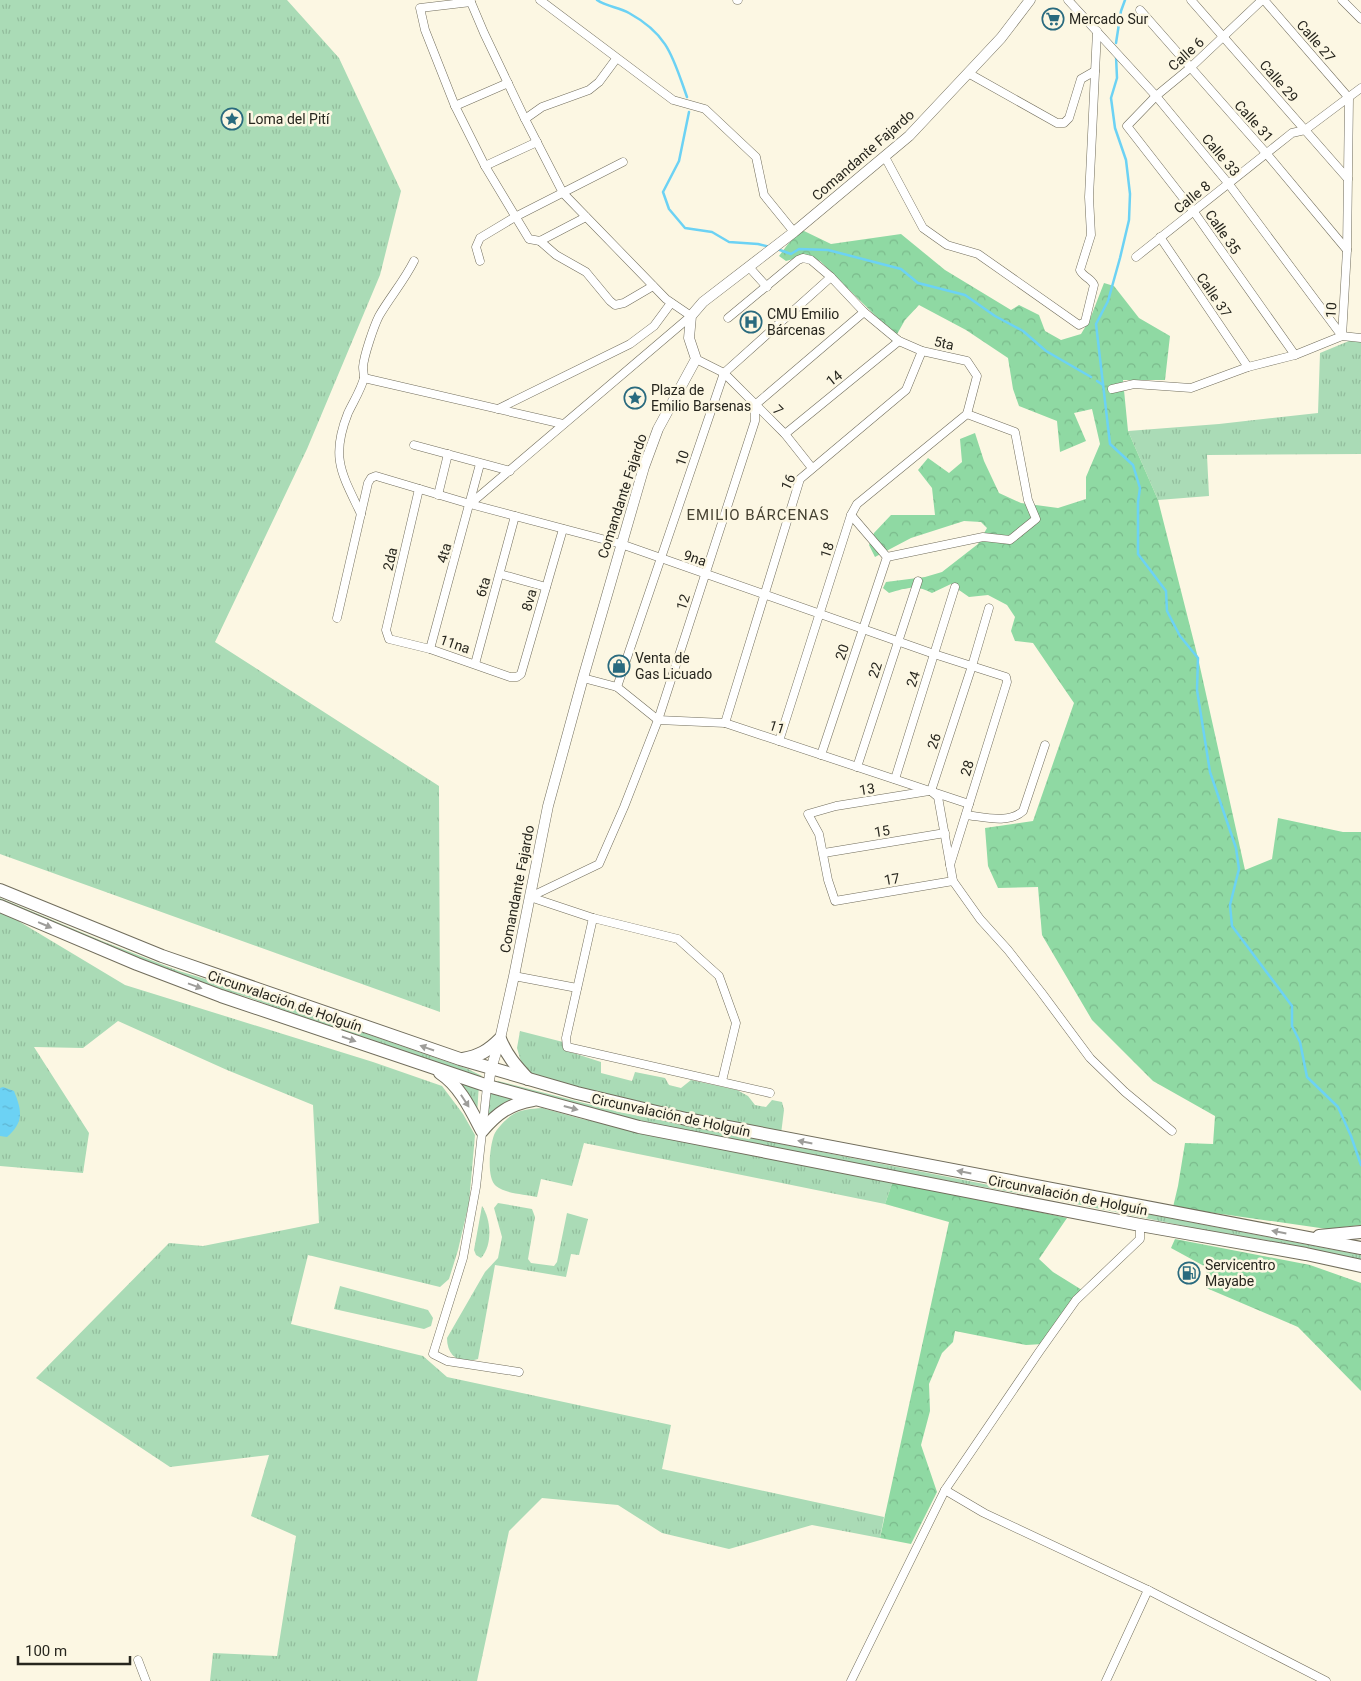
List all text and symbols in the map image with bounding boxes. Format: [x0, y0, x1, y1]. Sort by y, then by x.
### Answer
supermarket icon: Mercado Sur [1041, 7, 1065, 31]
place label: Mercado Sur [1069, 11, 1149, 27]
street label: Calle 27 [1294, 17, 1339, 65]
street label: Calle 6 [1165, 34, 1207, 74]
street label: Calle 29 [1257, 57, 1301, 105]
street label: Calle 31 [1231, 97, 1277, 145]
street label: Comandante Fajardo [809, 106, 917, 204]
place icon: Loma del Pití [220, 107, 244, 131]
place label: Loma del Pití [248, 111, 330, 127]
street label: Calle 33 [1199, 131, 1243, 179]
street label: Calle 8 [1171, 177, 1214, 217]
street label: Calle 35 [1202, 207, 1244, 257]
street label: Calle 37 [1193, 270, 1235, 320]
street label: 10 [1323, 302, 1339, 318]
place label: CMU Emilio Bárcenas [767, 306, 839, 338]
hospital icon: CMU Emilio Bárcenas [739, 310, 763, 334]
street label: 5ta [933, 333, 955, 353]
street label: 14 [823, 367, 845, 389]
place label: Plaza de Emilio Barsenas [651, 382, 751, 414]
place icon: Plaza de Emilio Barsenas [623, 386, 647, 410]
street label: 7 [770, 402, 787, 419]
street label: Comandante Fajardo [594, 432, 650, 560]
street label: 10 [672, 448, 692, 468]
street label: 16 [777, 471, 799, 493]
district label: EMILIO BÁRCENAS [686, 506, 830, 524]
street label: 18 [817, 540, 837, 560]
street label: 4ta [434, 541, 454, 565]
street label: 2da [380, 546, 400, 572]
street label: 9na [681, 547, 709, 569]
street label: 6ta [473, 575, 493, 599]
street label: 8va [518, 587, 540, 613]
street label: 12 [673, 592, 693, 612]
street label: 11na [438, 631, 472, 657]
street label: 20 [832, 642, 852, 662]
place label: Venta de Gas Licuado [635, 650, 712, 682]
shop icon: Venta de Gas Licuado [607, 654, 631, 678]
street label: 22 [865, 660, 885, 680]
street label: 24 [903, 669, 923, 689]
street label: 11 [767, 717, 787, 737]
street label: 26 [924, 731, 944, 751]
street label: 28 [957, 758, 977, 778]
street label: 13 [858, 780, 876, 798]
street label: 15 [873, 822, 891, 840]
street label: Comandante Fajardo [497, 824, 537, 954]
street label: 17 [883, 870, 901, 888]
one-way arrow [38, 921, 53, 929]
street label: Circunvalación de Holguín [206, 967, 364, 1035]
one-way arrow [188, 983, 203, 990]
one-way arrow [342, 1036, 357, 1044]
one-way arrow [419, 1044, 434, 1051]
street label: Circunvalación de Holguín [590, 1090, 752, 1140]
one-way arrow [460, 1095, 470, 1108]
one-way arrow [563, 1105, 578, 1113]
one-way arrow [796, 1137, 812, 1145]
one-way arrow [957, 1168, 972, 1176]
street label: Circunvalación de Holguín [987, 1172, 1149, 1218]
one-way arrow [1271, 1228, 1286, 1236]
place label: Servicentro Mayabe [1205, 1257, 1275, 1289]
fuel station icon: Servicentro Mayabe [1177, 1261, 1201, 1285]
scale bar [18, 1634, 130, 1666]
text: 100 m [25, 1642, 67, 1660]

